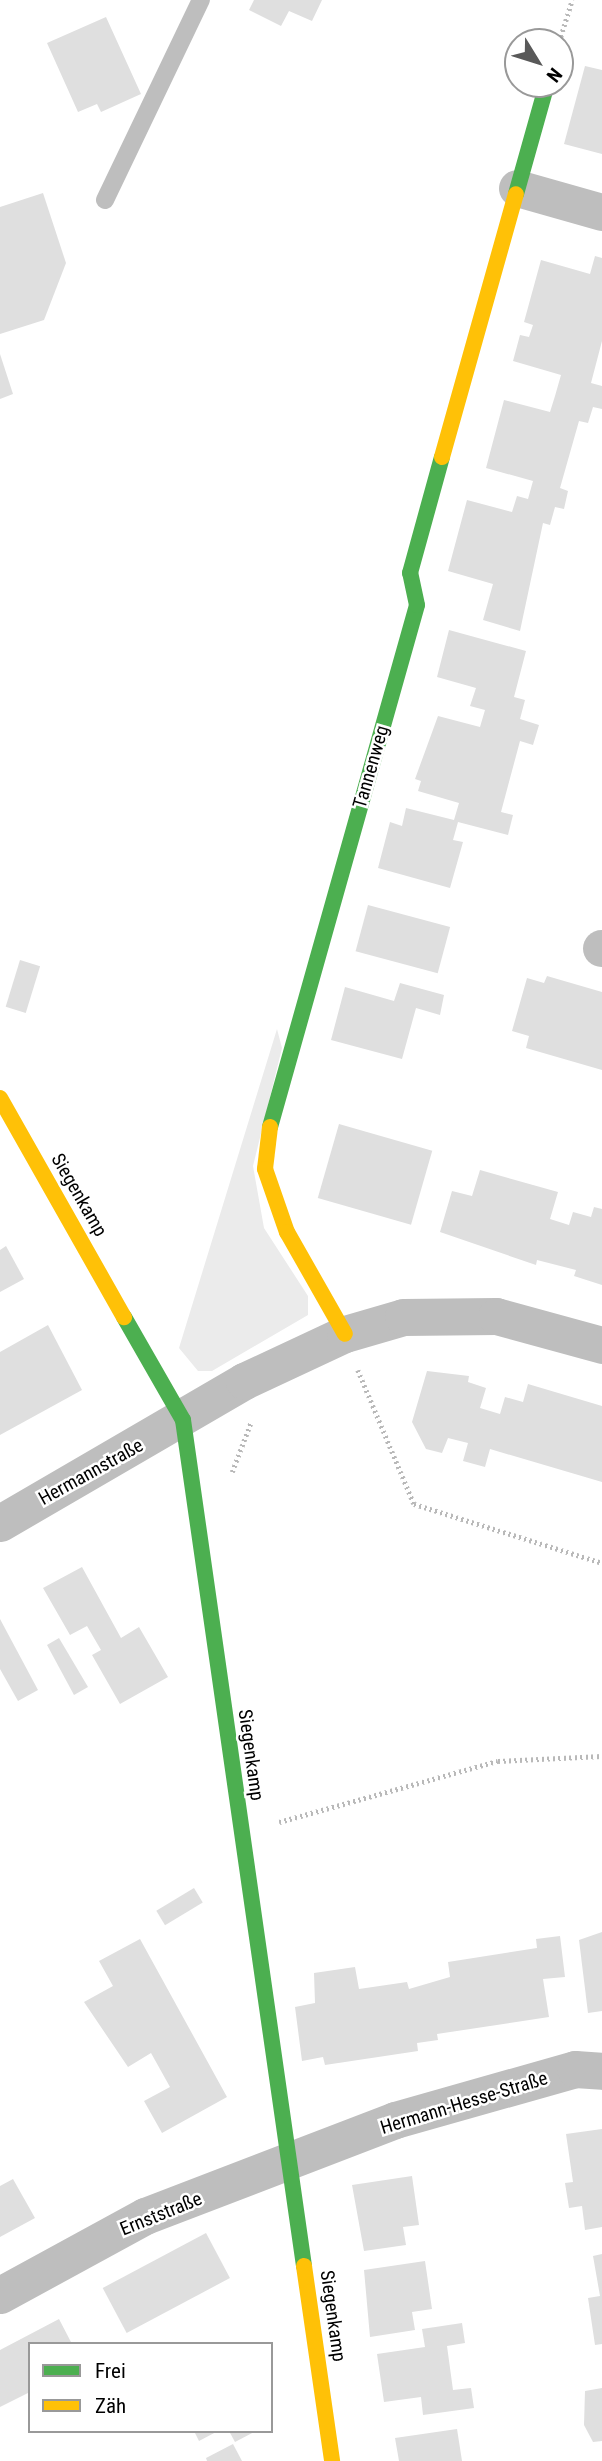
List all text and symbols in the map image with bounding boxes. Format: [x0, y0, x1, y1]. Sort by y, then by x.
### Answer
north arrow [504, 28, 574, 98]
text: N [542, 63, 567, 87]
street label: Tannenweg [348, 723, 394, 811]
street label: Siegenkamp [46, 1149, 112, 1241]
street label: Hermannstraße [35, 1434, 147, 1510]
street label: Siegenkamp [233, 1708, 269, 1802]
street label: Hermann-Hesse-Straße [378, 2067, 550, 2139]
street label: Ernststraße [117, 2187, 205, 2241]
street label: Siegenkamp [315, 2269, 351, 2363]
legend [28, 2342, 273, 2433]
text: Frei [95, 2359, 126, 2383]
text: Zäh [95, 2394, 126, 2418]

